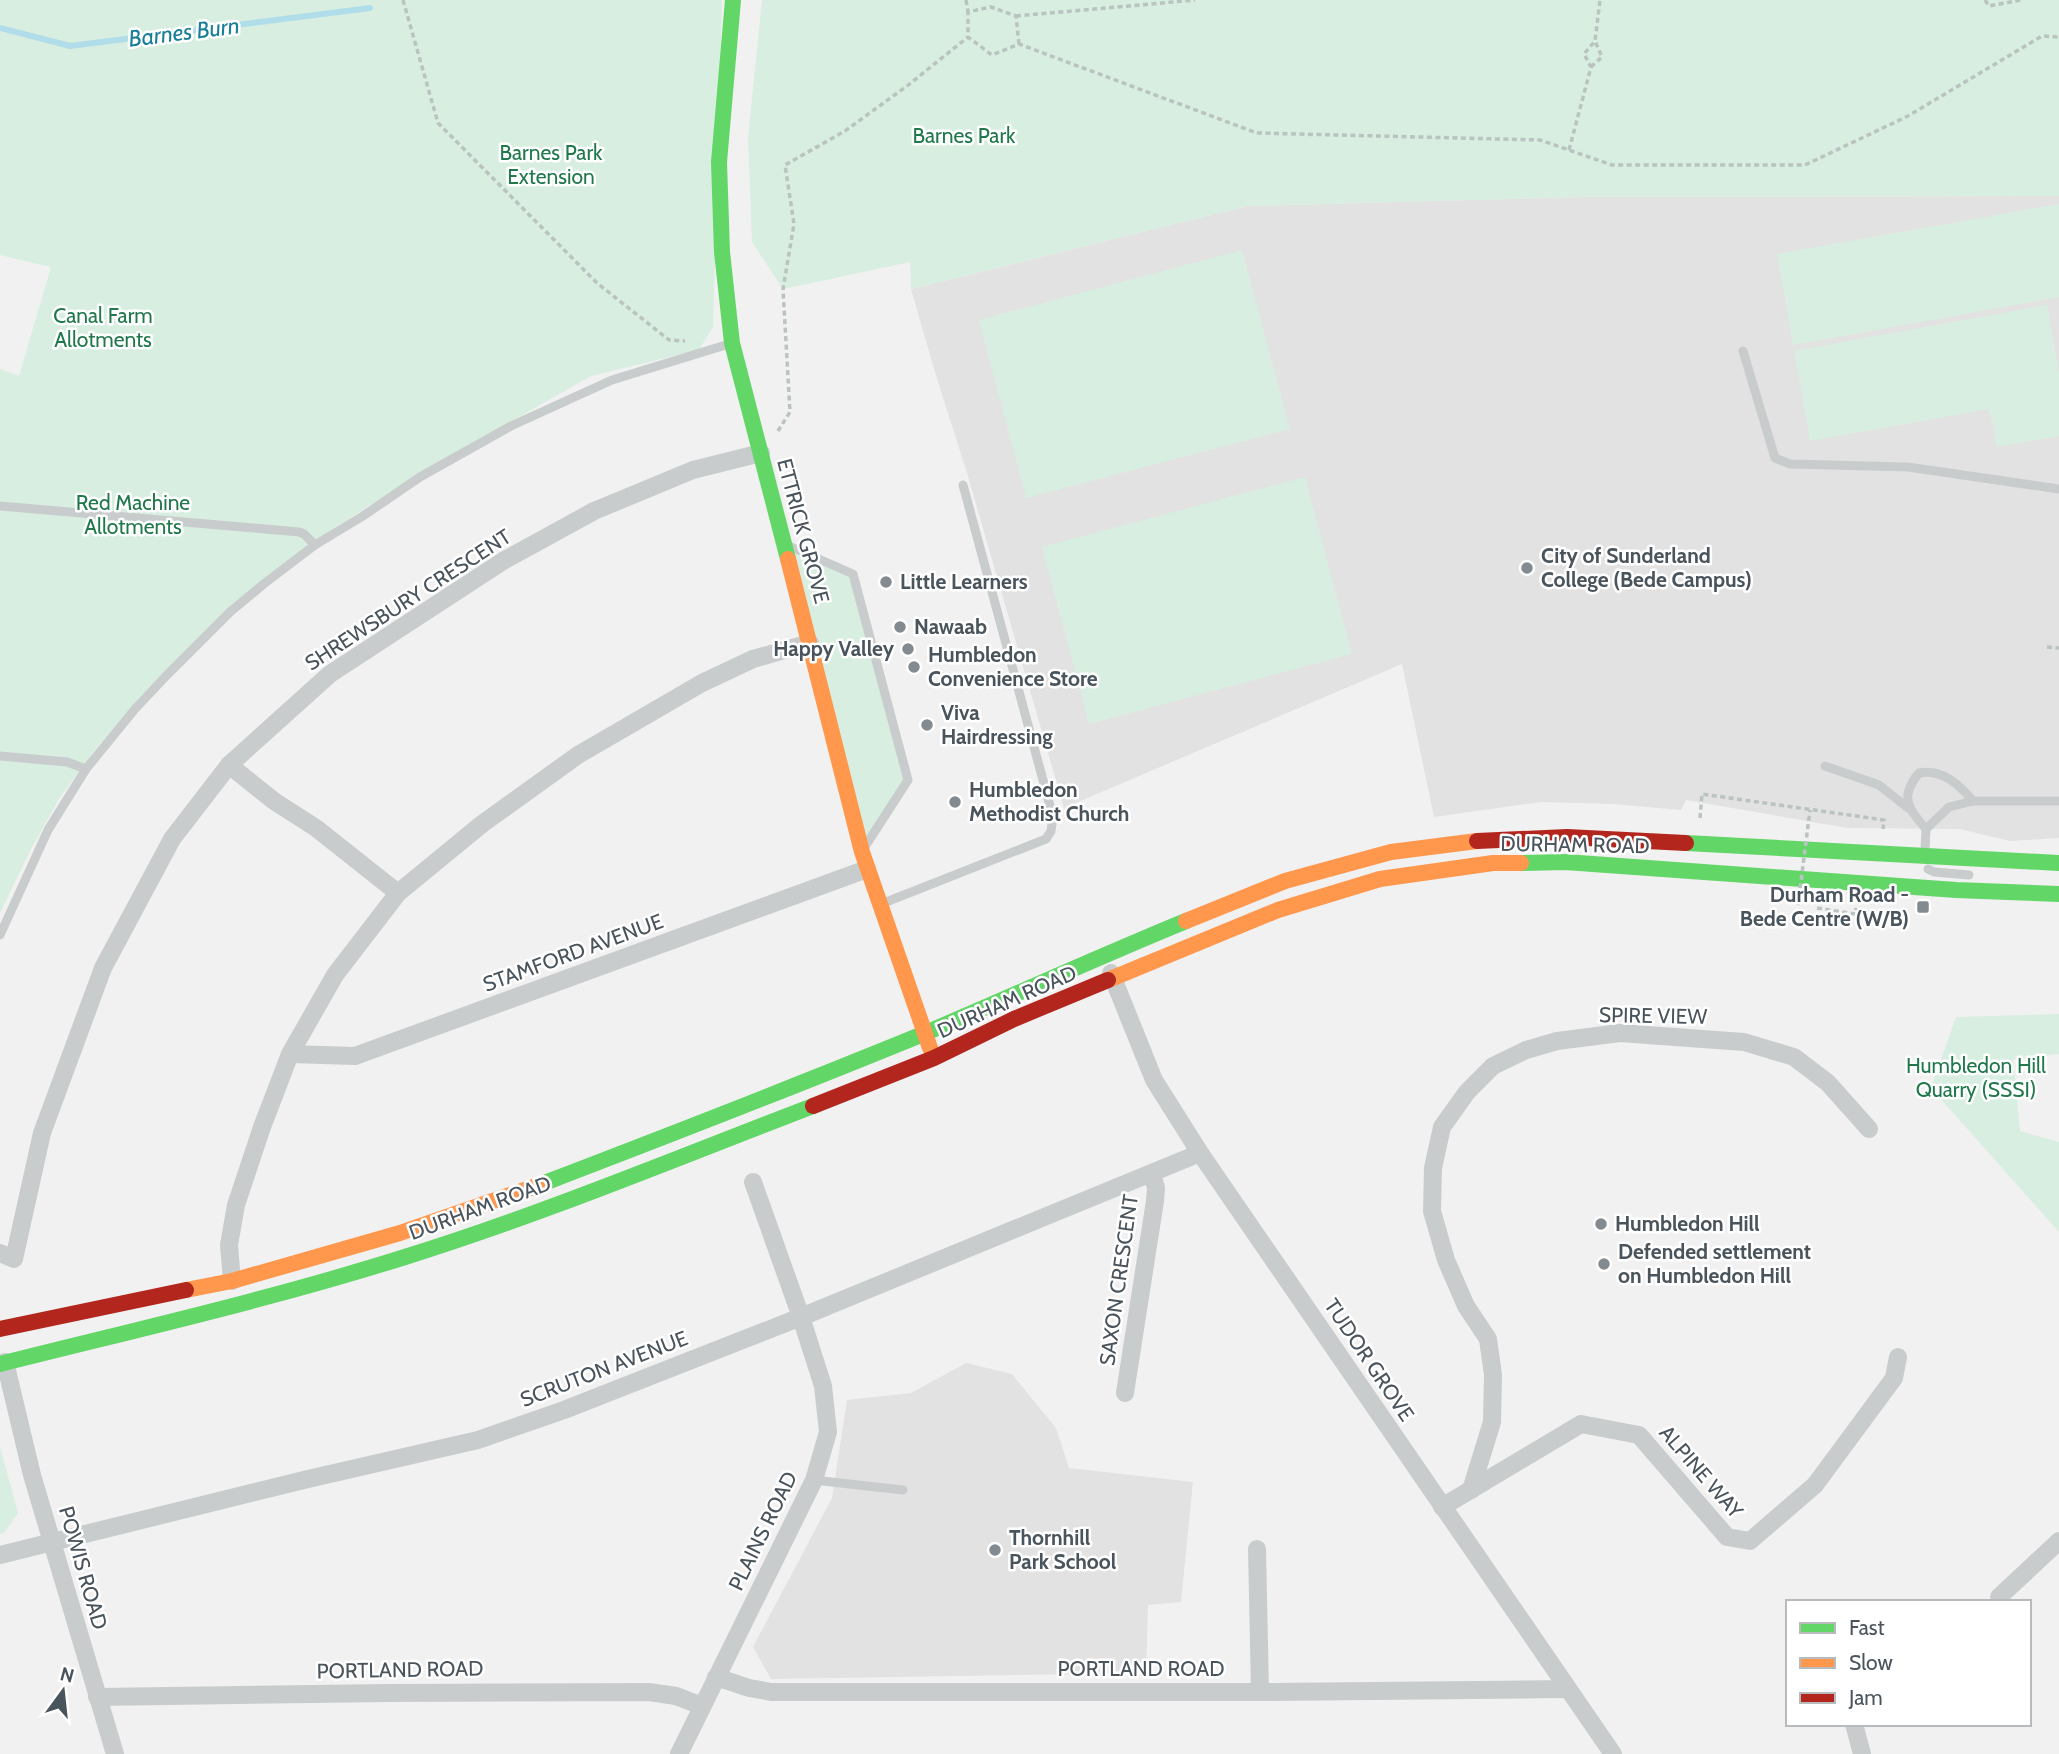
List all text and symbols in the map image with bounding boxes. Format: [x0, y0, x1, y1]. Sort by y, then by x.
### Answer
water label: Barnes Burn [127, 11, 241, 53]
park label: Barnes Park [912, 123, 1016, 148]
park label: Barnes Park Extension [499, 140, 603, 189]
park label: Canal Farm Allotments [53, 303, 153, 352]
street label: ETTRICK GROVE [772, 456, 835, 606]
park label: Red Machine Allotments [76, 490, 190, 539]
street label: SHREWSBURY CRESCENT [300, 524, 515, 676]
place label: City of Sunderland College (Bede Campus) [1541, 543, 1752, 592]
marker: City of Sunderland College (Bede Campus) [1519, 560, 1535, 576]
place label: Little Learners [900, 569, 1028, 594]
marker: Little Learners [878, 574, 894, 590]
place label: Nawaab [914, 614, 987, 639]
marker: Nawaab [892, 619, 908, 635]
place label: Happy Valley [773, 636, 895, 661]
marker: Happy Valley [900, 641, 916, 657]
place label: Humbledon Convenience Store [928, 642, 1098, 691]
marker: Humbledon Convenience Store [906, 659, 922, 675]
place label: Viva Hairdressing [941, 700, 1053, 749]
marker: Viva Hairdressing [919, 717, 935, 733]
place label: Humbledon Methodist Church [969, 777, 1129, 826]
marker: Humbledon Methodist Church [947, 794, 963, 810]
street label: DURHAM ROAD [1500, 831, 1650, 858]
place label: Durham Road - Bede Centre (W/B) [1740, 882, 1909, 931]
marker: Durham Road - Bede Centre (W/B) [1915, 899, 1931, 915]
street label: STAMFORD AVENUE [479, 908, 666, 997]
street label: DURHAM ROAD [933, 960, 1080, 1043]
street label: SPIRE VIEW [1599, 1002, 1708, 1029]
park label: Humbledon Hill Quarry (SSSI) [1906, 1053, 2046, 1102]
street label: DURHAM ROAD [405, 1170, 554, 1245]
street label: SAXON CRESCENT [1094, 1193, 1143, 1367]
place label: Humbledon Hill [1615, 1211, 1760, 1236]
marker: Humbledon Hill [1593, 1216, 1609, 1232]
place label: Defended settlement on Humbledon Hill [1618, 1239, 1811, 1288]
marker: Defended settlement on Humbledon Hill [1596, 1256, 1612, 1272]
street label: TUDOR GROVE [1319, 1294, 1420, 1426]
street label: SCRUTON AVENUE [517, 1325, 691, 1412]
street label: ALPINE WAY [1654, 1420, 1749, 1524]
street label: PLAINS ROAD [723, 1467, 802, 1594]
street label: POWIS ROAD [54, 1503, 113, 1632]
place label: Thornhill Park School [1009, 1525, 1117, 1574]
marker: Thornhill Park School [987, 1542, 1003, 1558]
legend [1786, 1600, 2031, 1726]
text: Fast [1849, 1615, 1885, 1640]
text: Slow [1849, 1650, 1893, 1675]
north arrow [28, 1656, 98, 1726]
street label: PORTLAND ROAD [316, 1656, 484, 1683]
street label: PORTLAND ROAD [1058, 1656, 1224, 1681]
text: N [58, 1662, 77, 1688]
text: Jam [1848, 1685, 1883, 1710]

